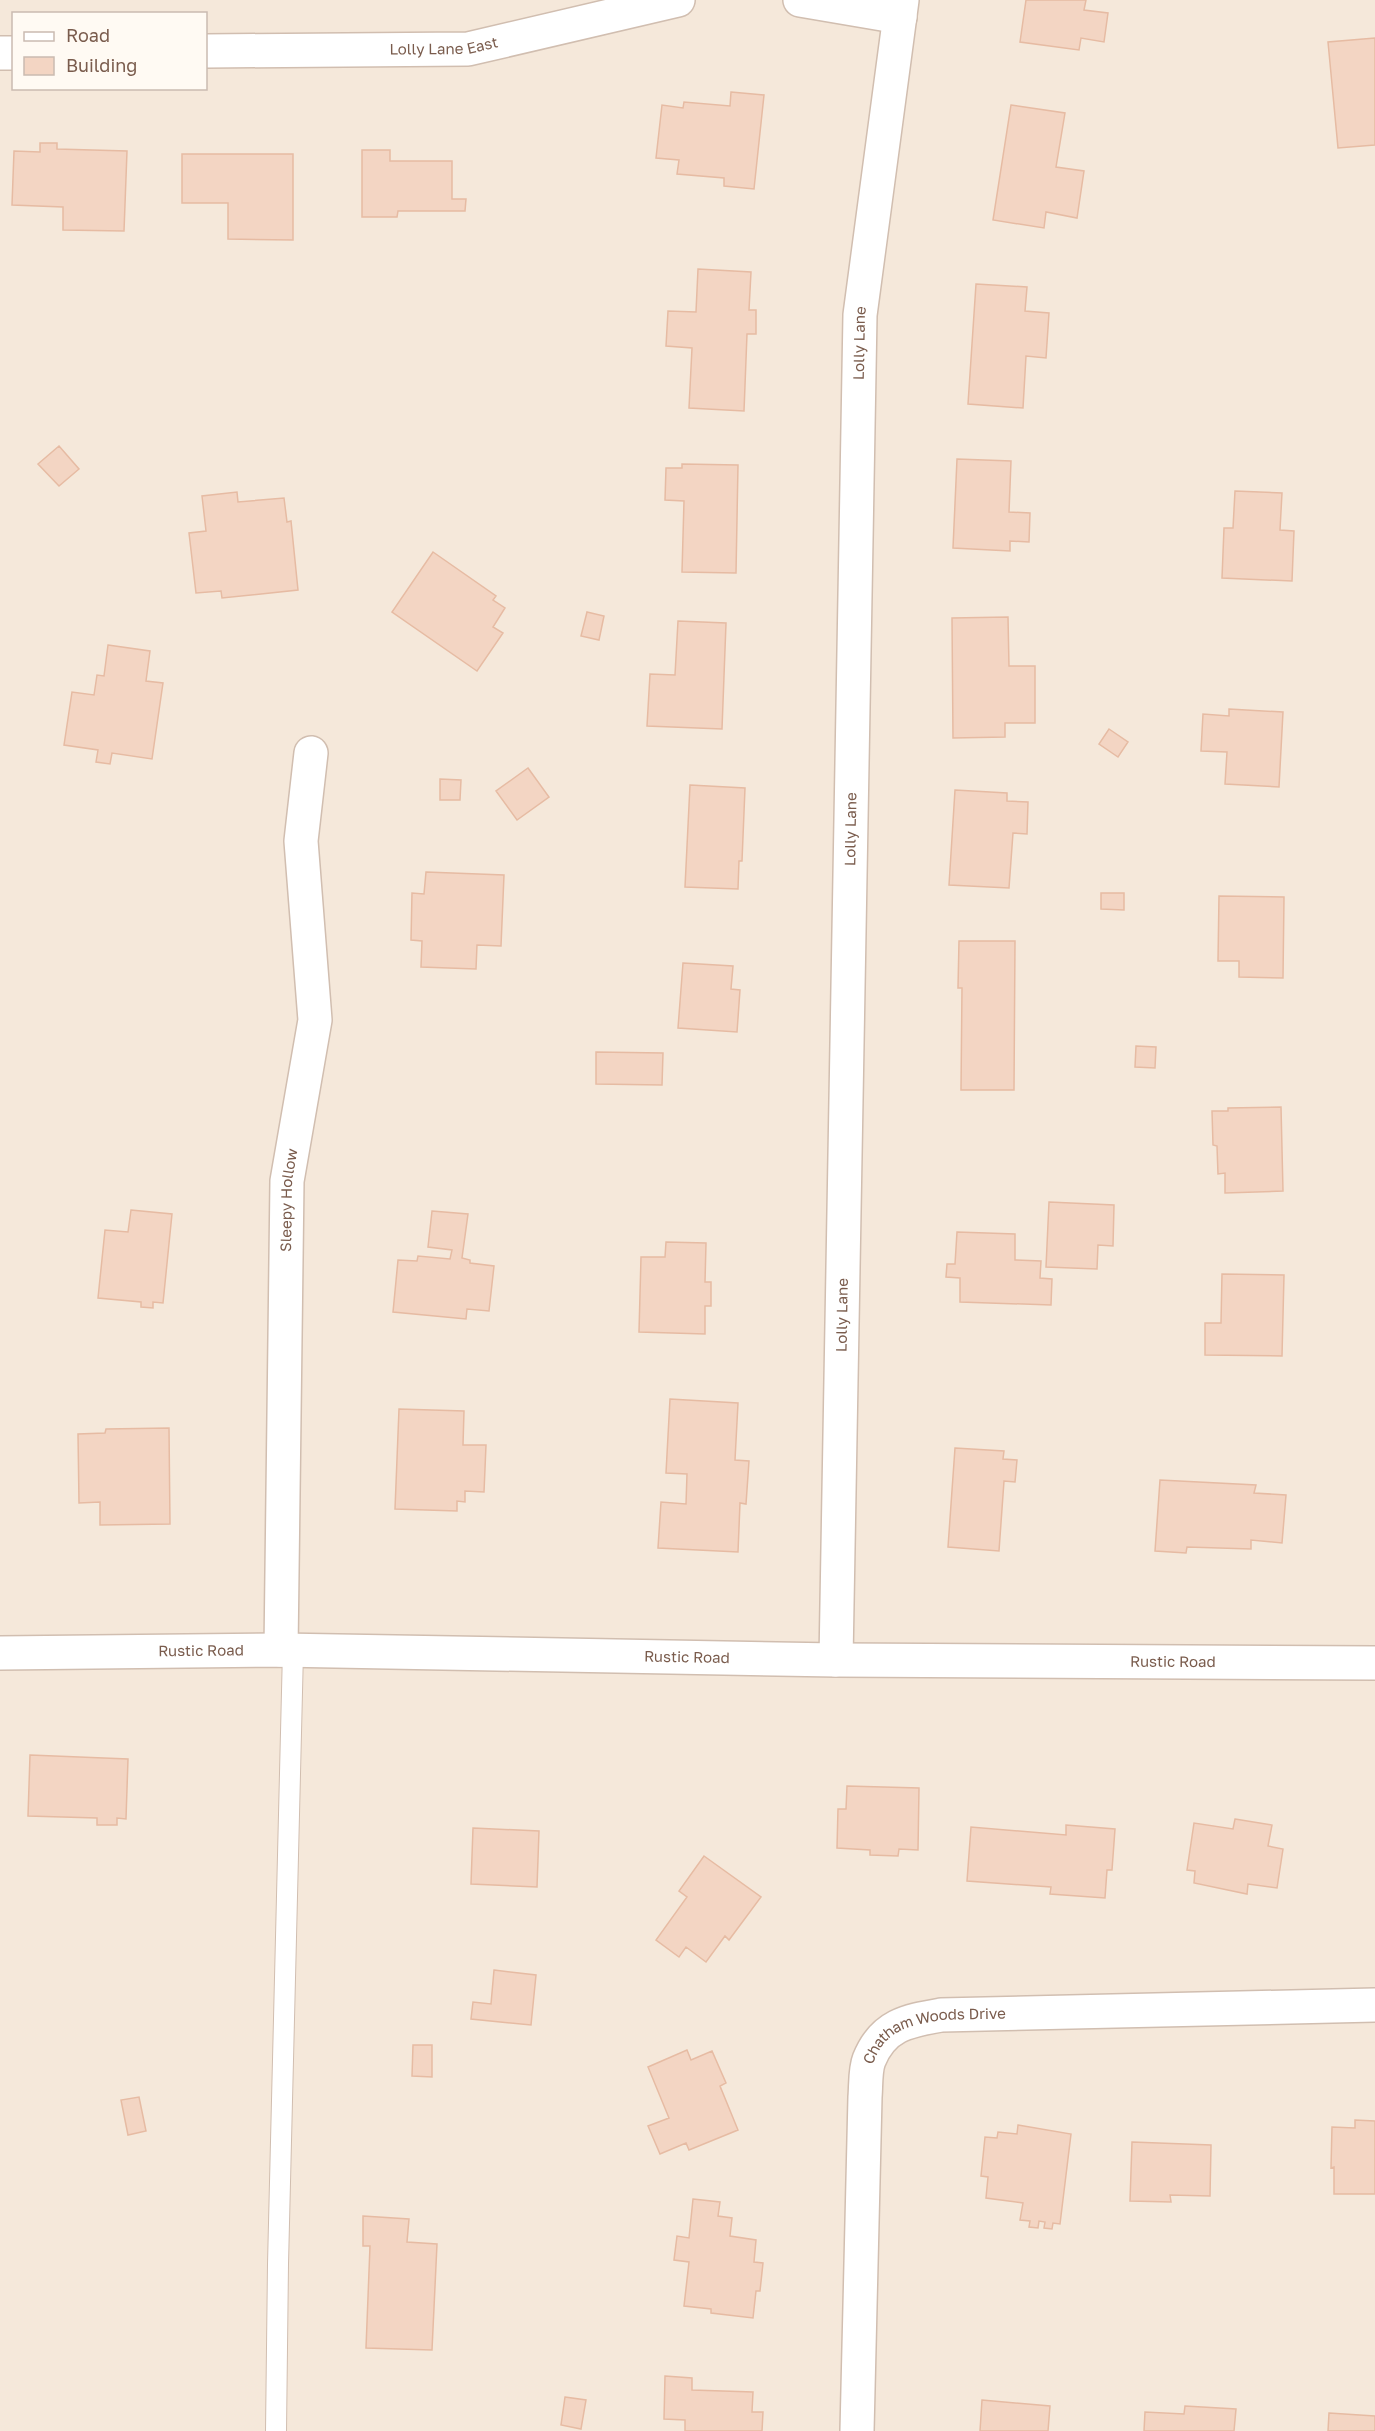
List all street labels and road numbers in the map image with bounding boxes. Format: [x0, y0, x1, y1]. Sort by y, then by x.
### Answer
street label: Lolly Lane East [389, 32, 500, 58]
street label: Lolly Lane [849, 305, 869, 380]
street label: Lolly Lane [840, 792, 859, 866]
street label: Sleepy Hollow [276, 1147, 301, 1252]
street label: Lolly Lane [831, 1278, 851, 1352]
street label: Rustic Road [158, 1640, 244, 1659]
street label: Rustic Road [644, 1647, 730, 1666]
street label: Rustic Road [1130, 1652, 1216, 1670]
street label: Chatham Woods Drive [858, 2004, 1006, 2066]

